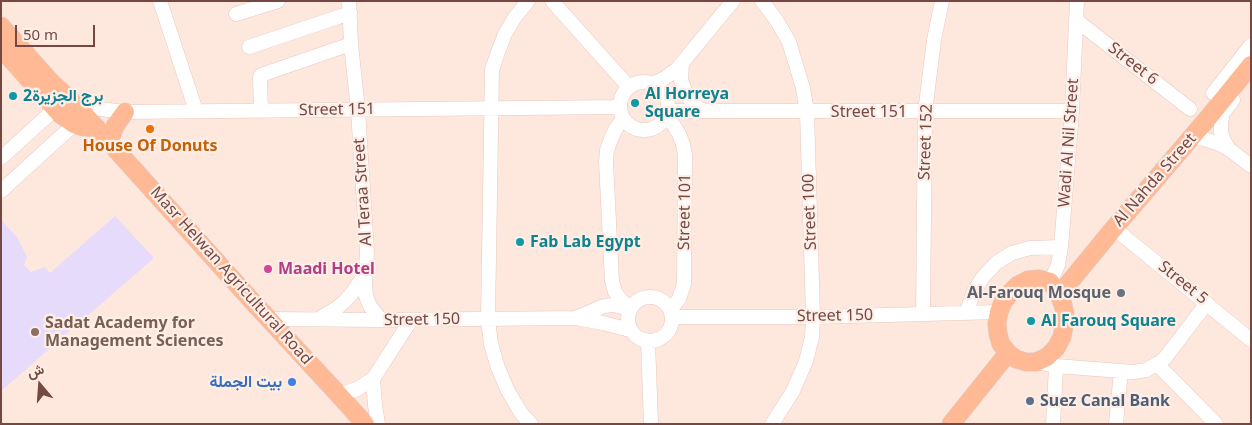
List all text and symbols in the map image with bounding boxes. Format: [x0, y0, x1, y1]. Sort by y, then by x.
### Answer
scale bar [18, 15, 98, 47]
text: 50 m [23, 24, 58, 44]
street label: Street 6 [1104, 39, 1162, 89]
street label: Wadi Al Nil Street [1055, 78, 1083, 208]
place label: Al Horreya Square [645, 84, 729, 122]
place label: برج الجزيرة2 [23, 86, 103, 106]
marker: برج الجزيرة2 [7, 90, 19, 102]
marker: Al Horreya Square [629, 97, 641, 109]
street label: Street 151 [299, 100, 375, 120]
street label: Street 151 [831, 102, 907, 122]
street label: Street 152 [915, 104, 937, 180]
marker: House Of Donuts [144, 123, 156, 135]
street label: Al Nahda Street [1109, 129, 1201, 231]
place label: House Of Donuts [83, 136, 217, 156]
street label: Al Teraa Street [350, 137, 376, 247]
street label: Street 101 [675, 174, 695, 250]
street label: Street 100 [799, 174, 821, 250]
street label: Masr Helwan Agricultural Road [146, 183, 316, 369]
place label: Fab Lab Egypt [530, 232, 641, 252]
marker: Fab Lab Egypt [514, 236, 526, 248]
street label: Street 5 [1154, 257, 1212, 309]
place label: Maadi Hotel [278, 259, 375, 279]
marker: Maadi Hotel [262, 263, 274, 275]
place label: Al-Farouq Mosque [967, 283, 1111, 303]
marker: Al-Farouq Mosque [1115, 287, 1127, 299]
street label: Street 150 [797, 306, 873, 326]
street label: Street 150 [384, 310, 460, 330]
place label: Al Farouq Square [1041, 311, 1176, 331]
place label: Sadat Academy for Management Sciences [45, 313, 224, 351]
marker: Al Farouq Square [1025, 315, 1037, 327]
marker: Sadat Academy for Management Sciences [29, 326, 41, 338]
text: ش [24, 359, 46, 382]
north arrow [15, 360, 65, 410]
place label: بيت الجملة [210, 372, 282, 392]
marker: بيت الجملة [286, 376, 298, 388]
place label: Suez Canal Bank [1040, 391, 1170, 411]
marker: Suez Canal Bank [1024, 395, 1036, 407]

